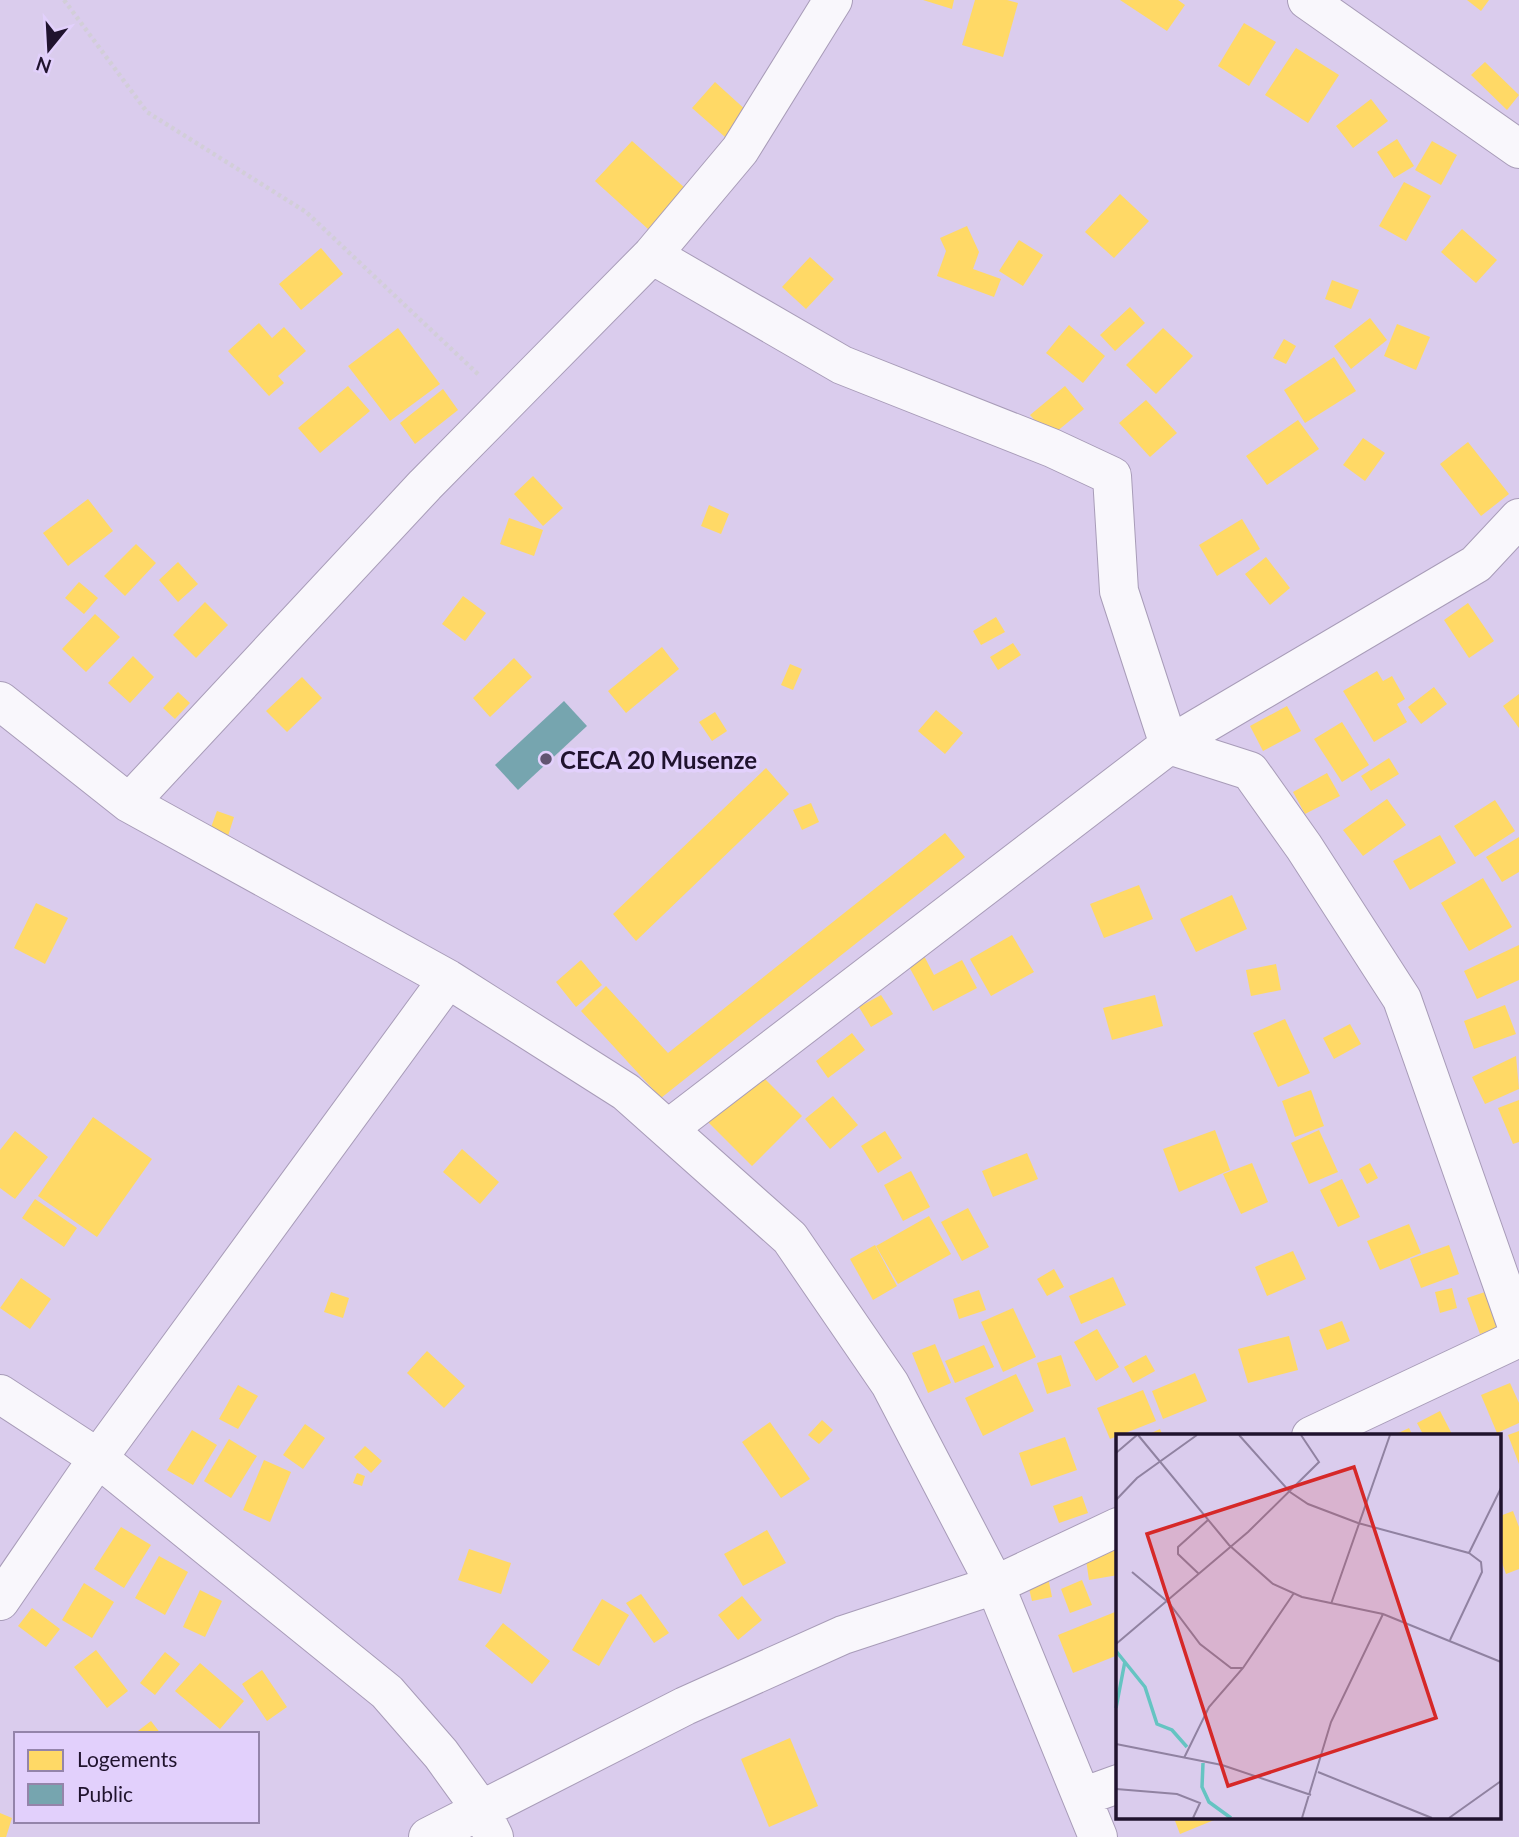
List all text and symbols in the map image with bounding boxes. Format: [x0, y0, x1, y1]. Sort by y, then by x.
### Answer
north arrow [14, 14, 84, 84]
text: N [33, 52, 54, 79]
place label: CECA 20 Musenze [560, 745, 757, 774]
marker: CECA 20 Musenze [538, 751, 554, 767]
inset map [1116, 1434, 1502, 1820]
legend [14, 1732, 259, 1823]
text: Logements [77, 1746, 177, 1771]
text: Public [77, 1781, 133, 1806]

